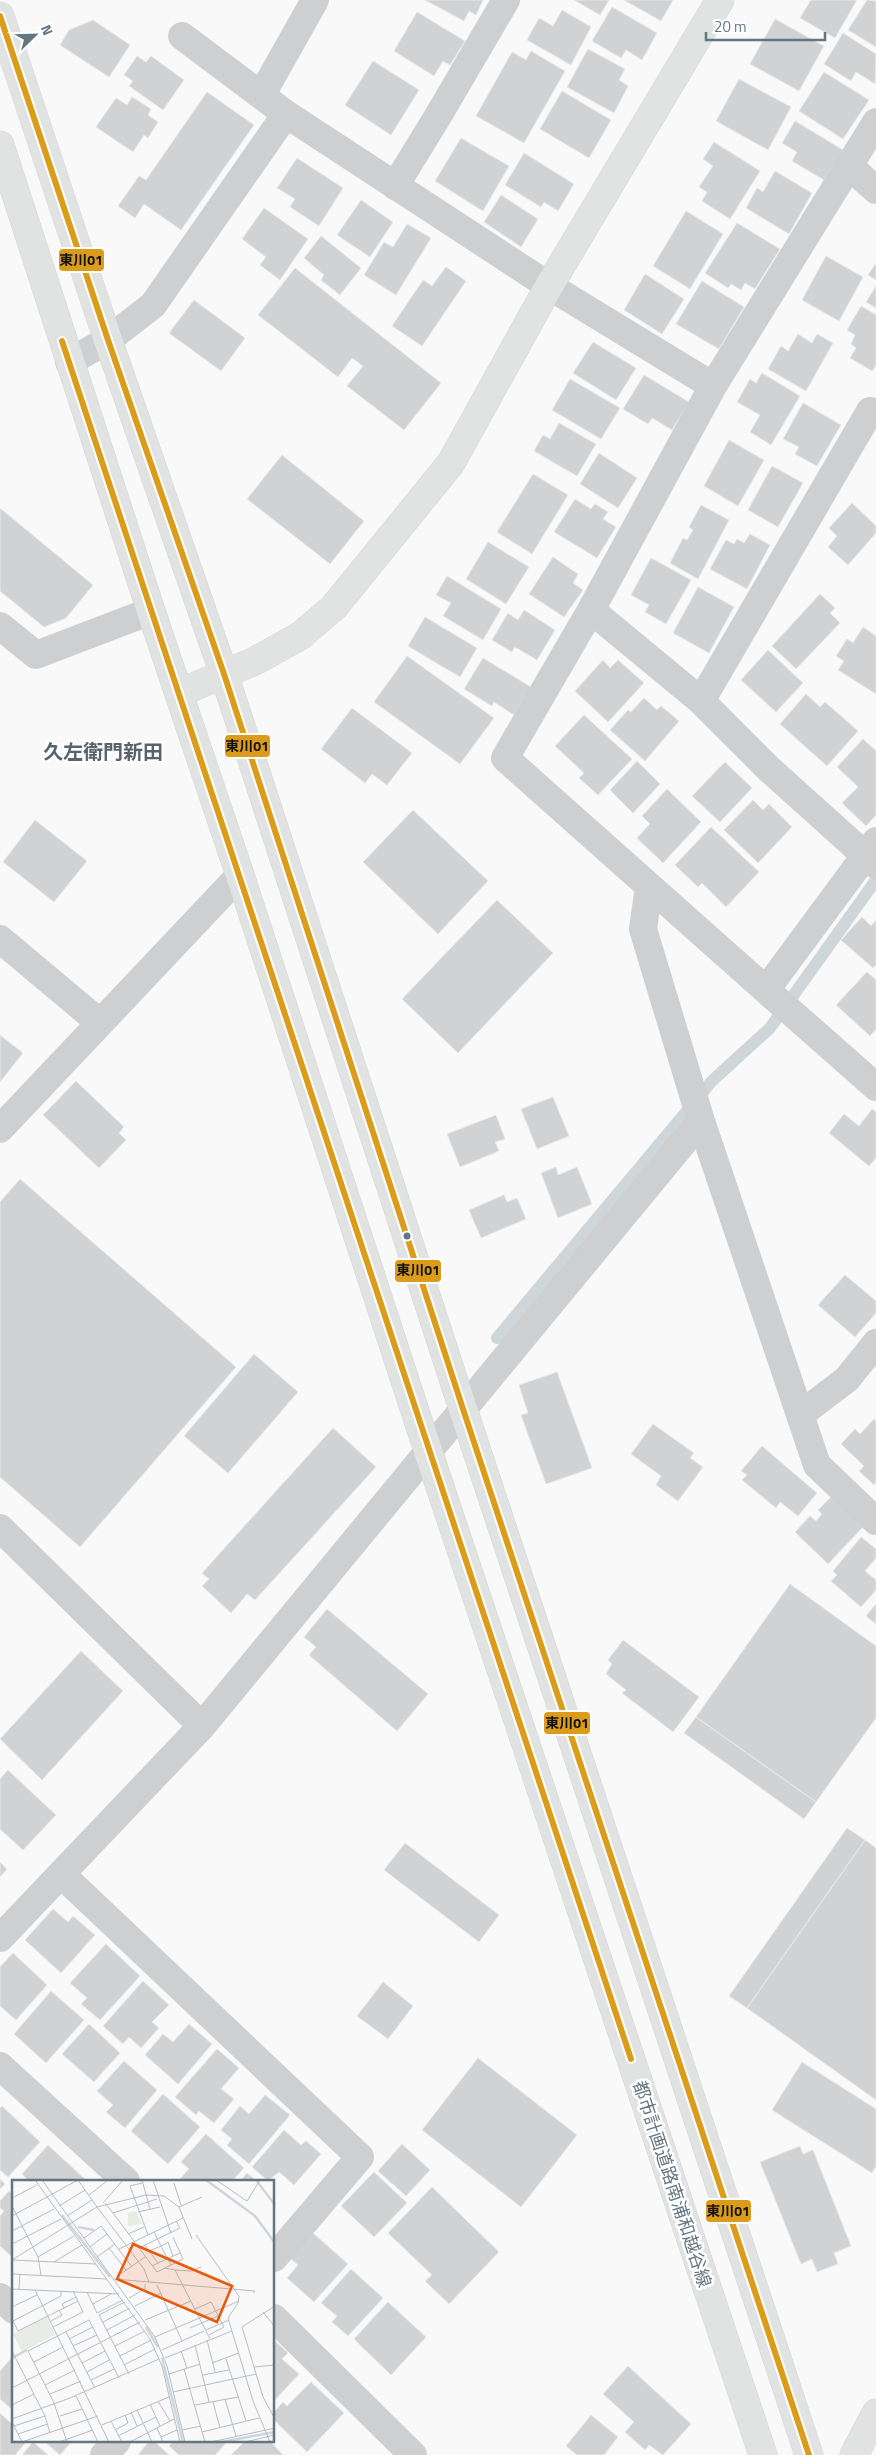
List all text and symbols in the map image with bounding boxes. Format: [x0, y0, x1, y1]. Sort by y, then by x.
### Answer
north arrow [10, 10, 60, 60]
scale bar [706, 10, 825, 42]
text: 20 m [714, 15, 747, 38]
text: N [36, 21, 59, 38]
line badge: 東川01 [58, 248, 105, 272]
text: 東川01 [59, 249, 103, 270]
line badge: 東川01 [224, 734, 271, 758]
text: 東川01 [225, 735, 269, 756]
district label: 久左衛門新田 [43, 736, 163, 767]
unlabelled marker [402, 1231, 412, 1241]
line badge: 東川01 [394, 1259, 442, 1283]
text: 東川01 [396, 1259, 440, 1280]
line badge: 東川01 [543, 1711, 591, 1735]
text: 東川01 [545, 1712, 589, 1733]
street label: 都市計画道路南浦和越谷線 [626, 2077, 719, 2291]
inset map [12, 2180, 275, 2442]
line badge: 東川01 [705, 2199, 752, 2223]
text: 東川01 [706, 2200, 750, 2221]

